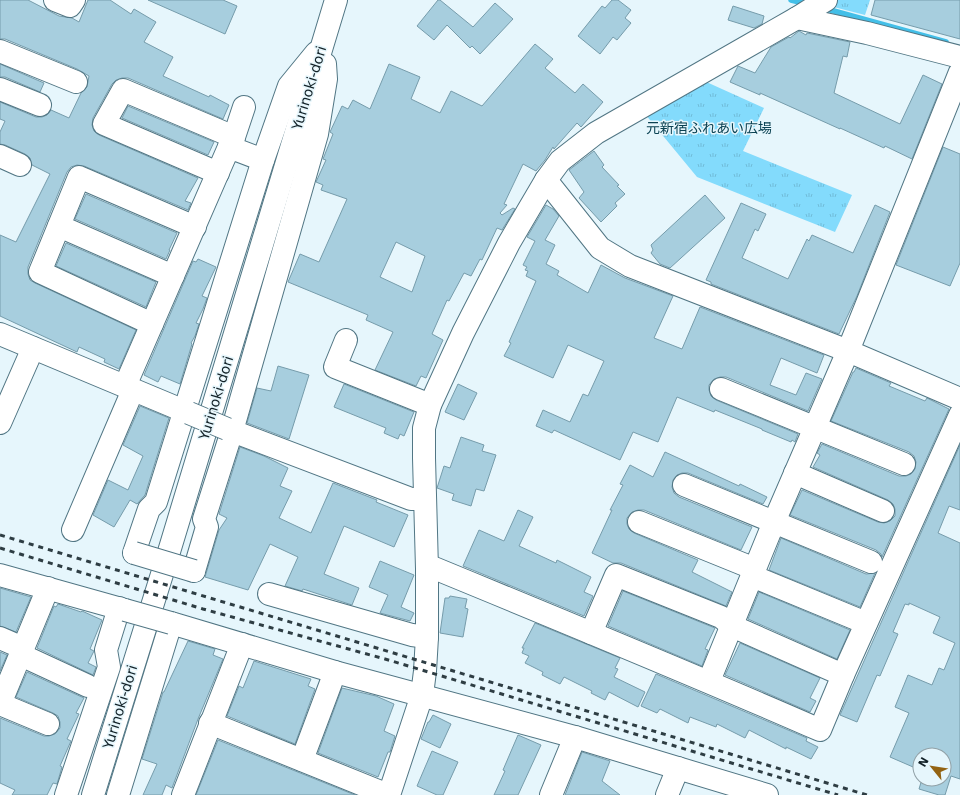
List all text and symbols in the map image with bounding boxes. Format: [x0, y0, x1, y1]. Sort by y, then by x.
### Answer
street label: Yurinoki-dori [288, 44, 329, 133]
park label: 元新宿ふれあい広場 [646, 120, 772, 136]
street label: Yurinoki-dori [195, 354, 236, 443]
street label: Yurinoki-dori [99, 663, 140, 752]
north arrow [912, 747, 952, 787]
text: N [916, 755, 932, 769]

